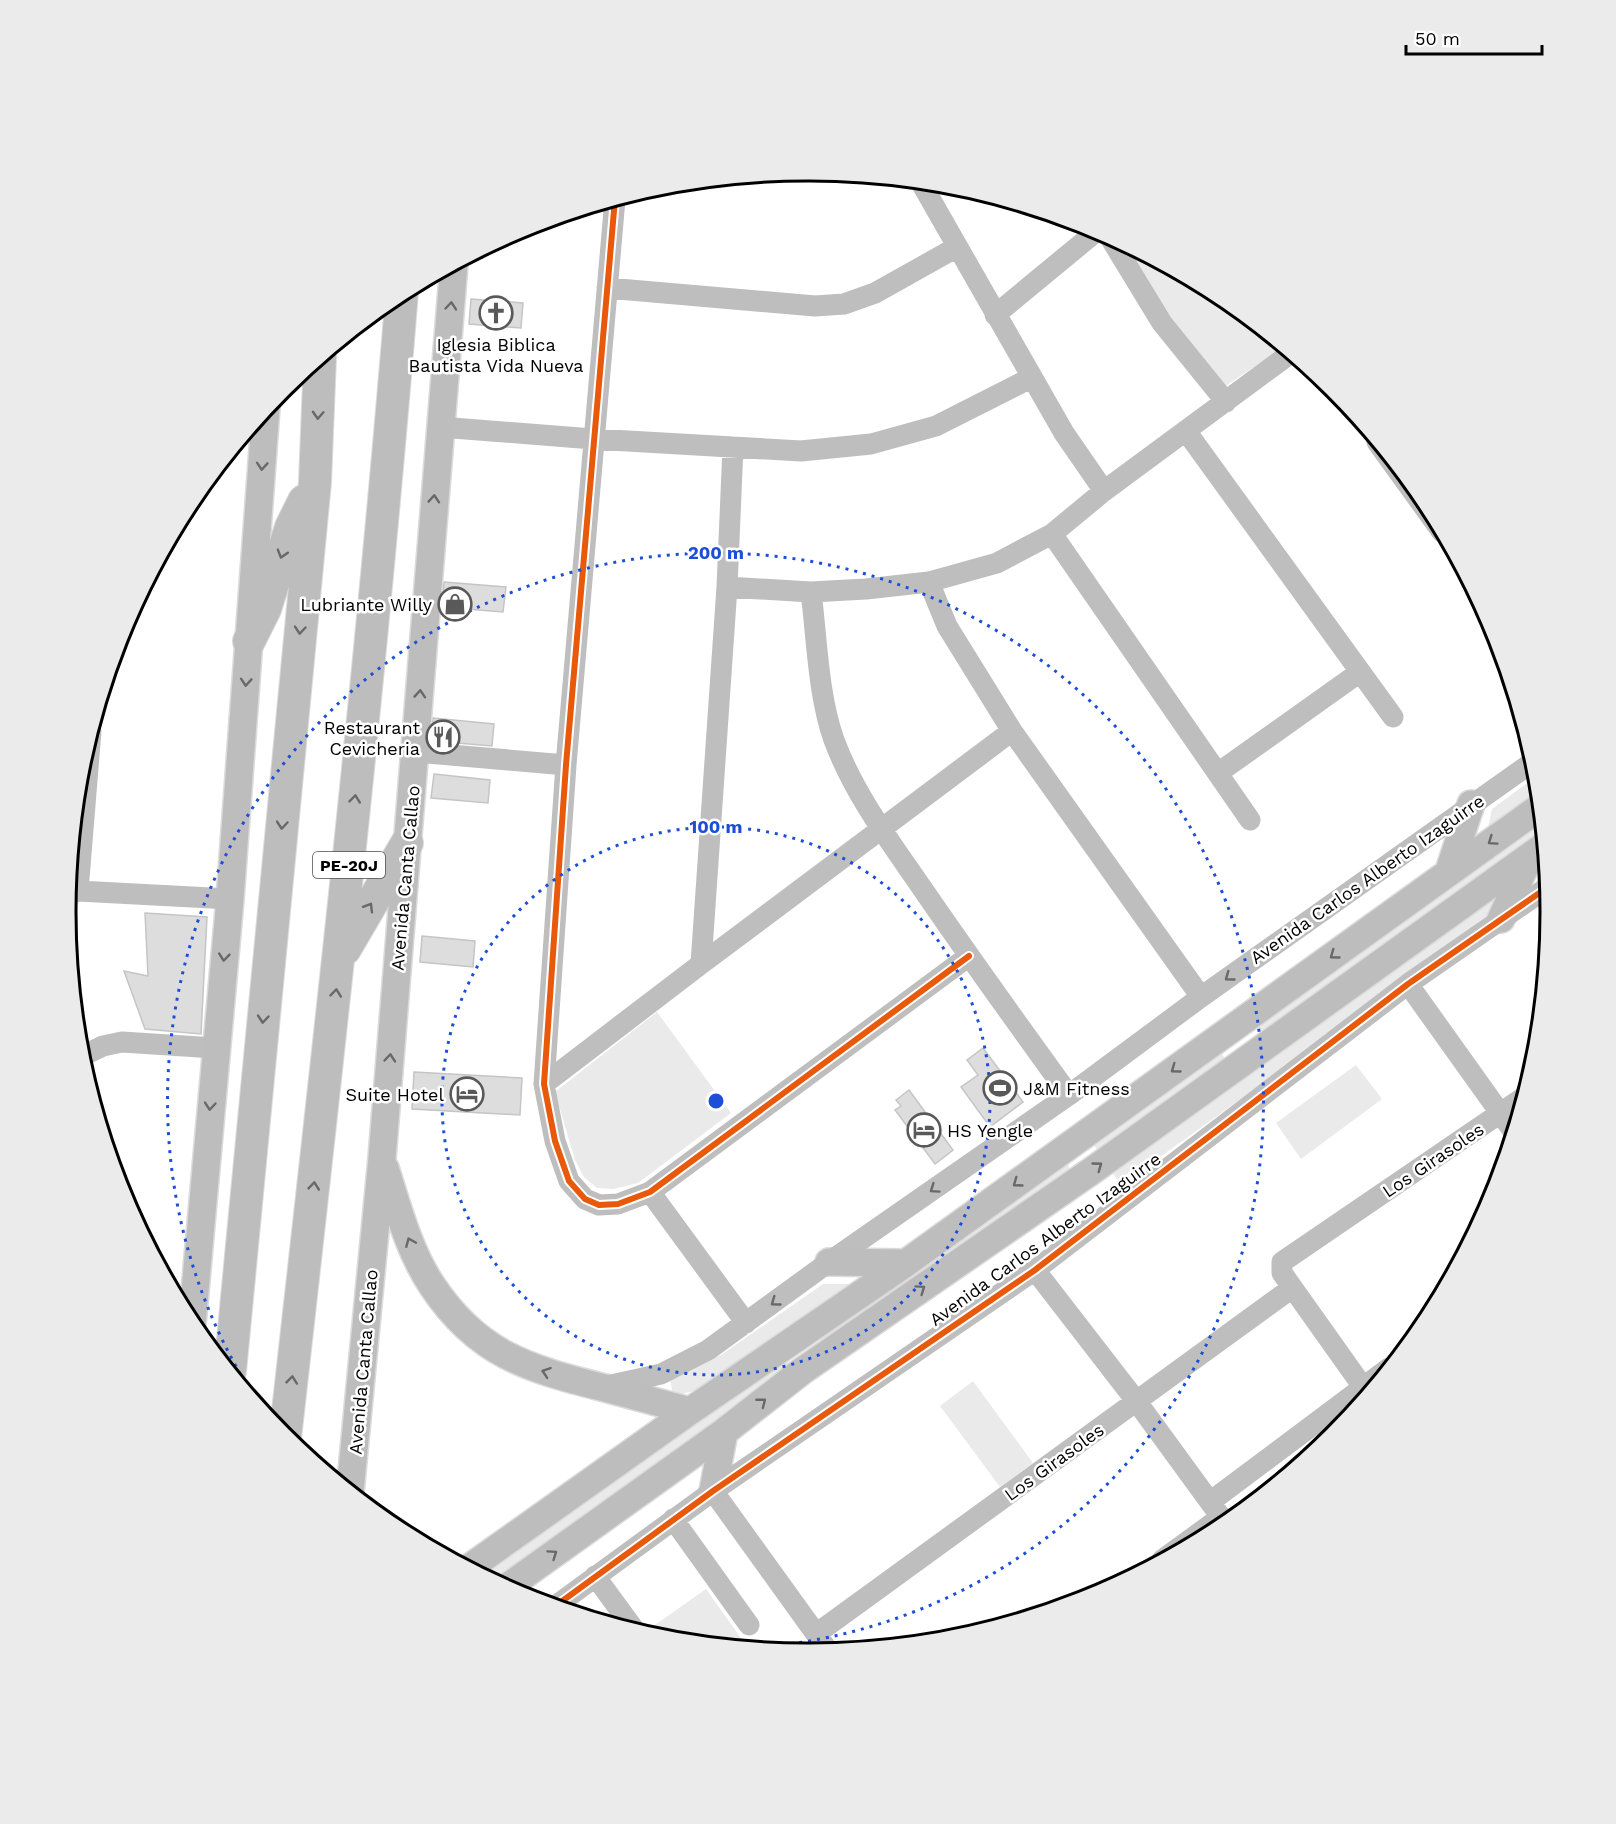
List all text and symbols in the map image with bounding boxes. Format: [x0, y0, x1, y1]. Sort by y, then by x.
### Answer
scale bar [1406, 18, 1542, 56]
text: 50 m [1415, 28, 1460, 49]
church icon: Iglesia Biblica Bautista Vida Nueva [478, 295, 514, 331]
one-way arrow [444, 301, 457, 310]
place label: Iglesia Biblica Bautista Vida Nueva [409, 334, 583, 376]
one-way arrow [311, 411, 324, 420]
one-way arrow [256, 462, 269, 471]
one-way arrow [428, 495, 441, 504]
text: 200 m [688, 542, 744, 563]
one-way arrow [277, 548, 289, 559]
shop icon: Lubriante Willy [437, 586, 473, 622]
place label: Lubriante Willy [300, 594, 433, 615]
one-way arrow [294, 626, 307, 635]
one-way arrow [240, 677, 253, 686]
one-way arrow [413, 689, 426, 698]
place label: Restaurant Cevicheria [324, 717, 420, 759]
restaurant icon: Restaurant Cevicheria [425, 719, 461, 755]
street label: Avenida Canta Callao [386, 785, 424, 971]
street label: Avenida Carlos Alberto Izaguirre [1246, 790, 1488, 968]
one-way arrow [348, 794, 361, 803]
text: 100 m [689, 816, 743, 837]
one-way arrow [276, 820, 289, 829]
one-way arrow [1487, 834, 1498, 845]
road number: PE-20J [313, 852, 385, 878]
one-way arrow [362, 903, 374, 913]
one-way arrow [1329, 948, 1340, 959]
one-way arrow [218, 952, 231, 961]
one-way arrow [1225, 970, 1236, 981]
one-way arrow [329, 988, 342, 997]
one-way arrow [257, 1014, 270, 1023]
one-way arrow [383, 1054, 396, 1063]
one-way arrow [1171, 1062, 1182, 1073]
sports icon: J&M Fitness [982, 1070, 1018, 1106]
hotel icon: Suite Hotel [449, 1076, 485, 1112]
place label: J&M Fitness [1023, 1078, 1130, 1099]
place label: Suite Hotel [345, 1084, 444, 1105]
centre of rings [706, 1091, 726, 1111]
one-way arrow [204, 1102, 217, 1111]
hotel icon: HS Yengle [906, 1112, 942, 1148]
street label: Los Girasoles [1378, 1118, 1488, 1202]
place label: HS Yengle [947, 1120, 1033, 1141]
street label: Avenida Carlos Alberto Izaguirre [925, 1148, 1165, 1330]
one-way arrow [1092, 1162, 1103, 1173]
one-way arrow [1013, 1176, 1024, 1187]
one-way arrow [307, 1182, 320, 1191]
one-way arrow [930, 1182, 941, 1193]
one-way arrow [405, 1238, 417, 1249]
street label: Avenida Canta Callao [344, 1269, 382, 1455]
one-way arrow [914, 1285, 925, 1296]
one-way arrow [771, 1294, 782, 1305]
one-way arrow [541, 1367, 552, 1380]
one-way arrow [285, 1376, 298, 1385]
one-way arrow [755, 1399, 766, 1410]
street label: Los Girasoles [1000, 1419, 1108, 1505]
one-way arrow [547, 1550, 558, 1561]

